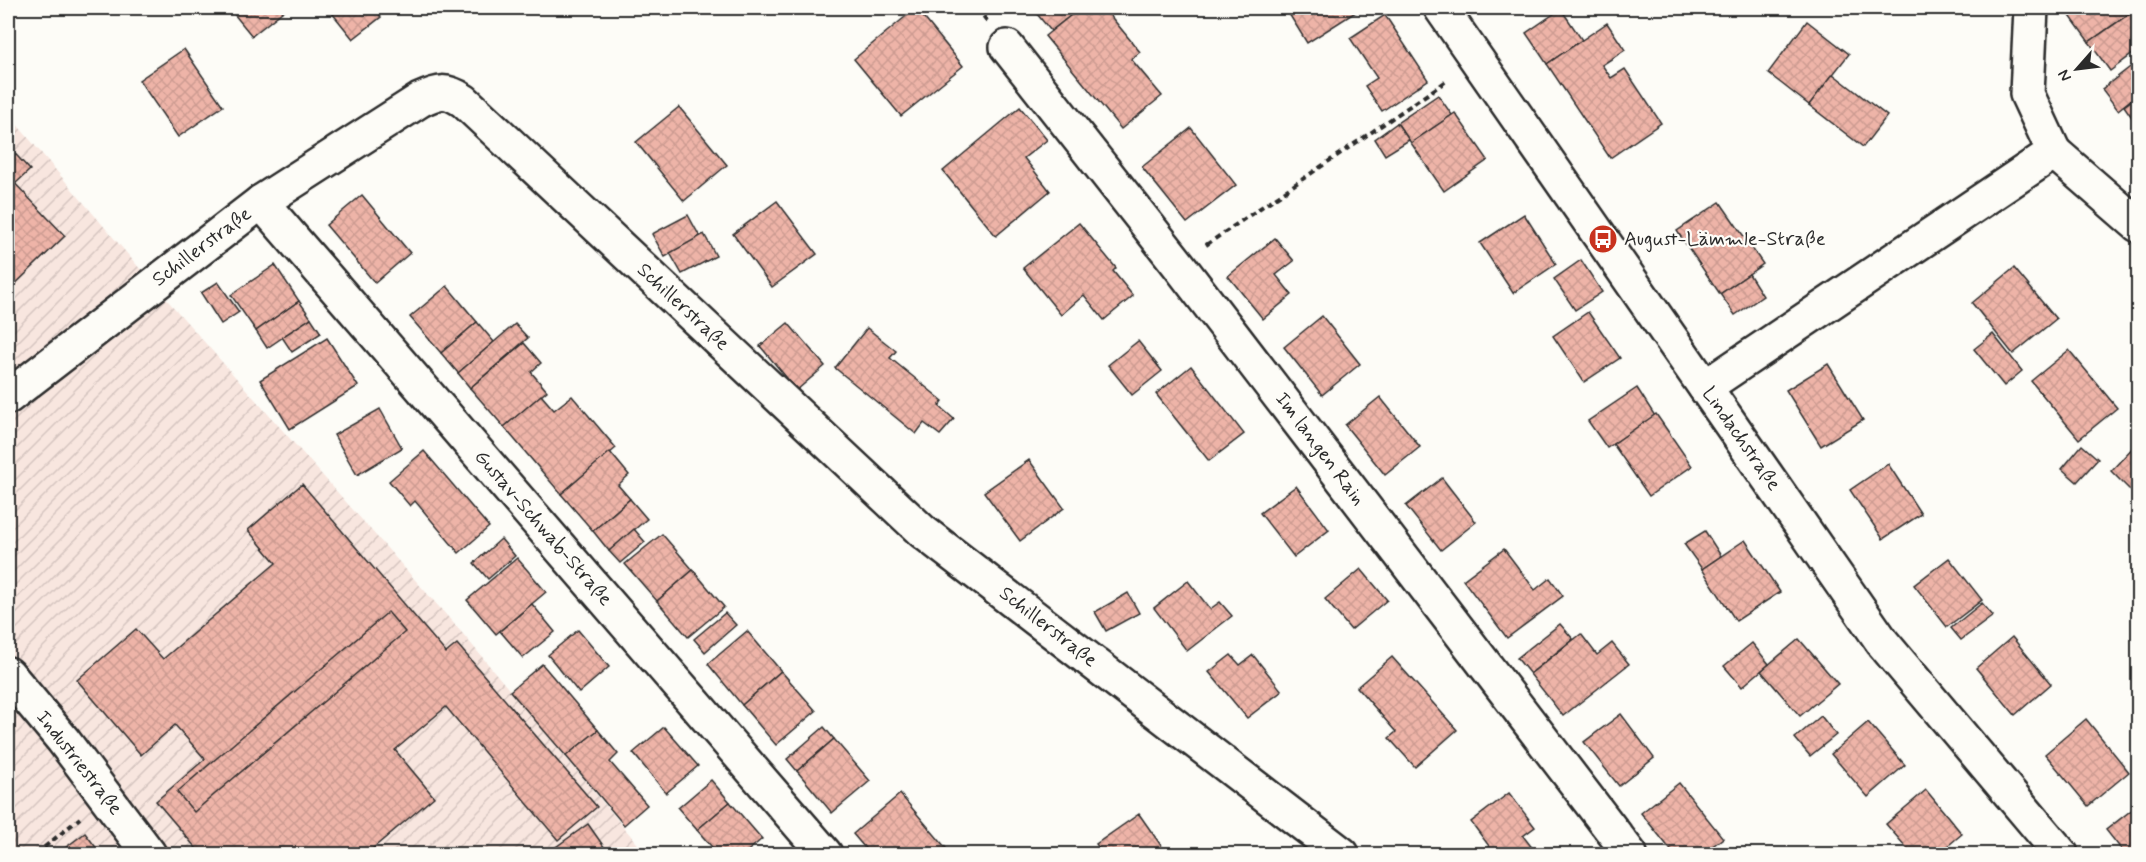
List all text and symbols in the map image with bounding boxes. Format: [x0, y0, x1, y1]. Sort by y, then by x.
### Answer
north arrow [2047, 39, 2107, 99]
text: N [2053, 66, 2077, 85]
street label: Schillerstraße [147, 201, 257, 293]
bus stop icon: August-Lämmle-Straße [1587, 223, 1619, 255]
place label: August-Lämmle-Straße [1624, 226, 1826, 253]
street label: Schillerstraße [631, 257, 735, 357]
street label: Lindachstraße [1695, 382, 1787, 497]
street label: Im langen Rain [1268, 387, 1372, 511]
street label: Gustav-Schwab-Straße [468, 444, 618, 612]
street label: Schillerstraße [993, 580, 1103, 674]
street label: Industriestraße [30, 705, 129, 821]

